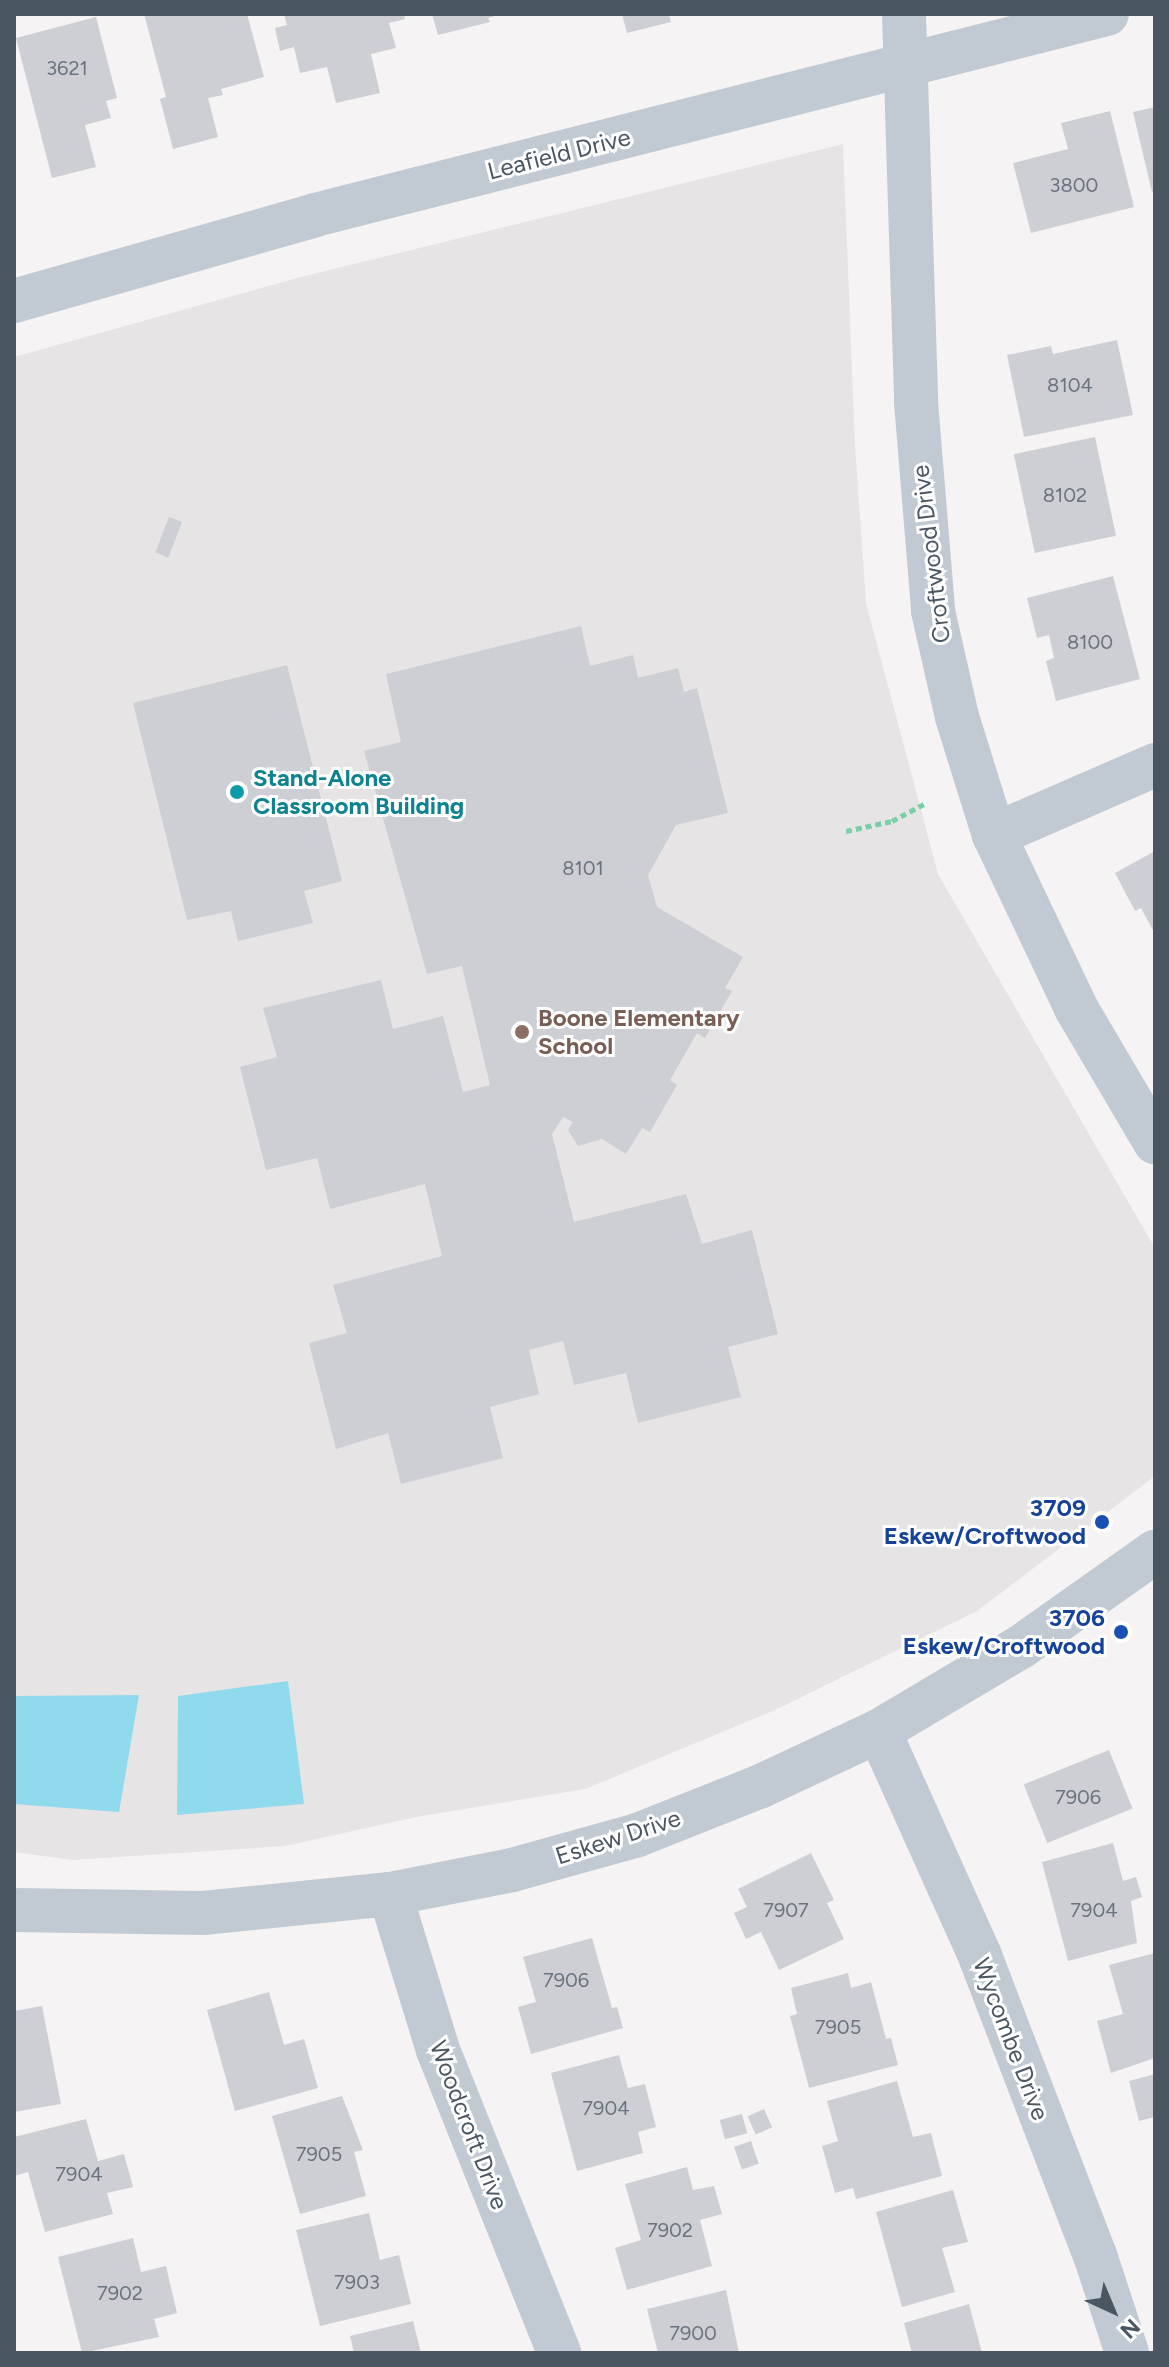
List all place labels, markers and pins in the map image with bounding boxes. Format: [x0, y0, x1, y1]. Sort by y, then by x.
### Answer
place label: Stand-Alone Classroom Building [253, 764, 464, 820]
marker: Stand-Alone Classroom Building [228, 783, 246, 801]
place label: Boone Elementary School [538, 1004, 740, 1060]
marker: Boone Elementary School [513, 1023, 531, 1041]
place label: 3709 Eskew/Croftwood [884, 1494, 1086, 1550]
marker: 3709 Eskew/Croftwood [1093, 1513, 1111, 1531]
place label: 3706 Eskew/Croftwood [903, 1604, 1105, 1660]
marker: 3706 Eskew/Croftwood [1112, 1623, 1130, 1641]

